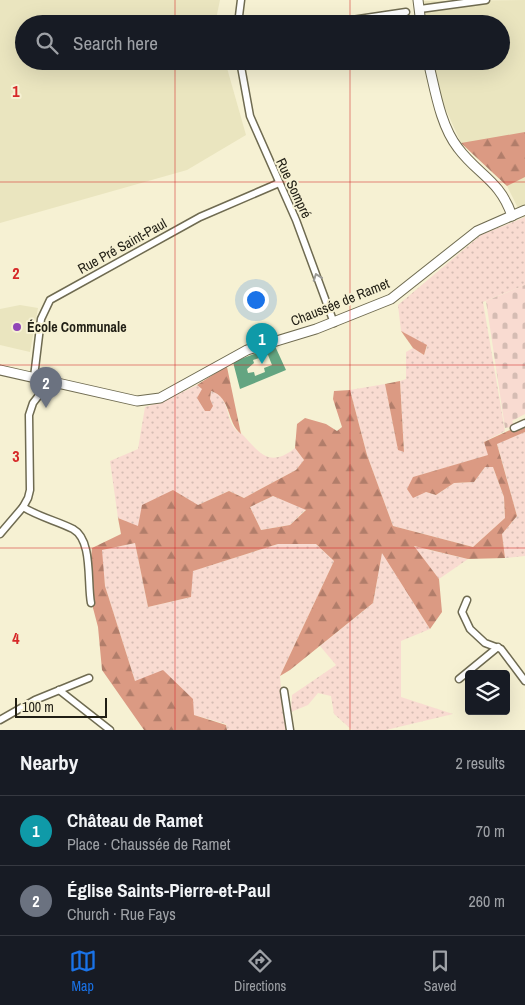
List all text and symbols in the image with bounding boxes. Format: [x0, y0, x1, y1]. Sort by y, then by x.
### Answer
search box [15, 15, 510, 70]
icon: search [33, 29, 61, 57]
text: Search here [73, 30, 158, 56]
text: 1 [12, 80, 20, 102]
street label: Rue Sompré [272, 155, 316, 221]
street label: Rue Pré Saint-Paul [74, 214, 170, 278]
text: 2 [12, 262, 20, 284]
one-way arrow [313, 273, 323, 282]
street label: Chaussée de Ramet [288, 274, 392, 330]
your location [243, 287, 269, 313]
place label: École Communale [27, 318, 127, 336]
marker: École Communale [11, 321, 23, 333]
pin: 1 [246, 323, 278, 364]
pin: 2 [30, 367, 62, 408]
text: 3 [12, 445, 20, 467]
text: 4 [12, 627, 20, 649]
map controls [465, 670, 510, 715]
button: layers [465, 670, 510, 715]
scale bar [15, 695, 108, 718]
text: 100 m [22, 698, 54, 716]
text: Nearby [20, 748, 78, 777]
text: 2 results [455, 752, 505, 774]
text: Château de Ramet [67, 807, 203, 833]
text: 1 [32, 820, 40, 842]
text: 70 m [476, 820, 505, 842]
text: Place · Chaussée de Ramet [67, 833, 230, 855]
text: Église Saints-Pierre-et-Paul [67, 877, 271, 903]
text: 2 [32, 890, 40, 912]
text: 260 m [469, 890, 505, 912]
text: Church · Rue Fays [67, 903, 176, 925]
tab: Map [69, 947, 97, 995]
tab: Directions [234, 947, 286, 995]
tab: Saved [424, 947, 456, 995]

